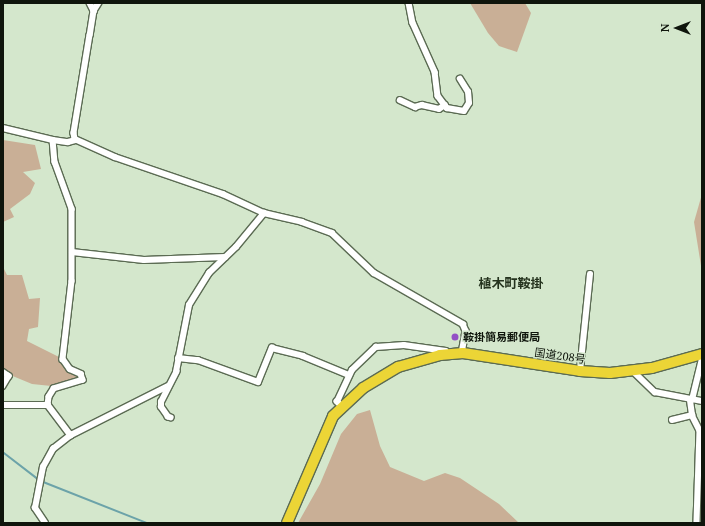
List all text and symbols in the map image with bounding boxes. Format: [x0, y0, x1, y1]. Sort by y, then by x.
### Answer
north arrow [657, 8, 697, 48]
text: N [657, 24, 672, 32]
district label: 植木町鞍掛 [479, 275, 543, 291]
place label: 鞍掛簡易郵便局 [463, 330, 540, 344]
marker: 鞍掛簡易郵便局 [450, 332, 460, 342]
street label: 国道208号 [534, 346, 586, 366]

